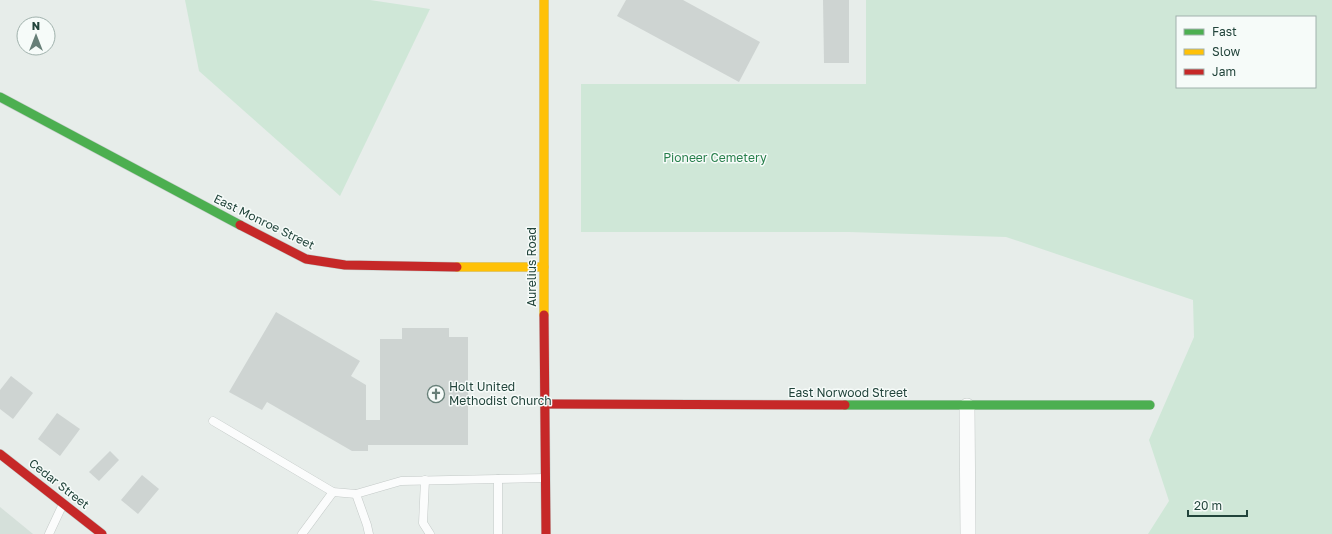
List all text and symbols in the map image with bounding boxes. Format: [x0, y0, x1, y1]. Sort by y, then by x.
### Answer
north arrow [16, 16, 56, 56]
legend [1176, 16, 1316, 88]
text: N [32, 19, 40, 32]
text: Fast [1212, 24, 1237, 39]
text: Slow [1212, 44, 1240, 59]
text: Jam [1212, 64, 1236, 79]
park label: Pioneer Cemetery [663, 150, 767, 165]
street label: East Monroe Street [211, 191, 317, 253]
street label: Aurelius Road [524, 227, 539, 307]
place label: Holt United Methodist Church [449, 379, 552, 408]
church icon: Holt United Methodist Church [426, 384, 446, 404]
street label: East Norwood Street [788, 385, 908, 400]
street label: Cedar Street [26, 455, 93, 512]
scale bar [1188, 492, 1247, 518]
text: 20 m [1194, 498, 1222, 513]

